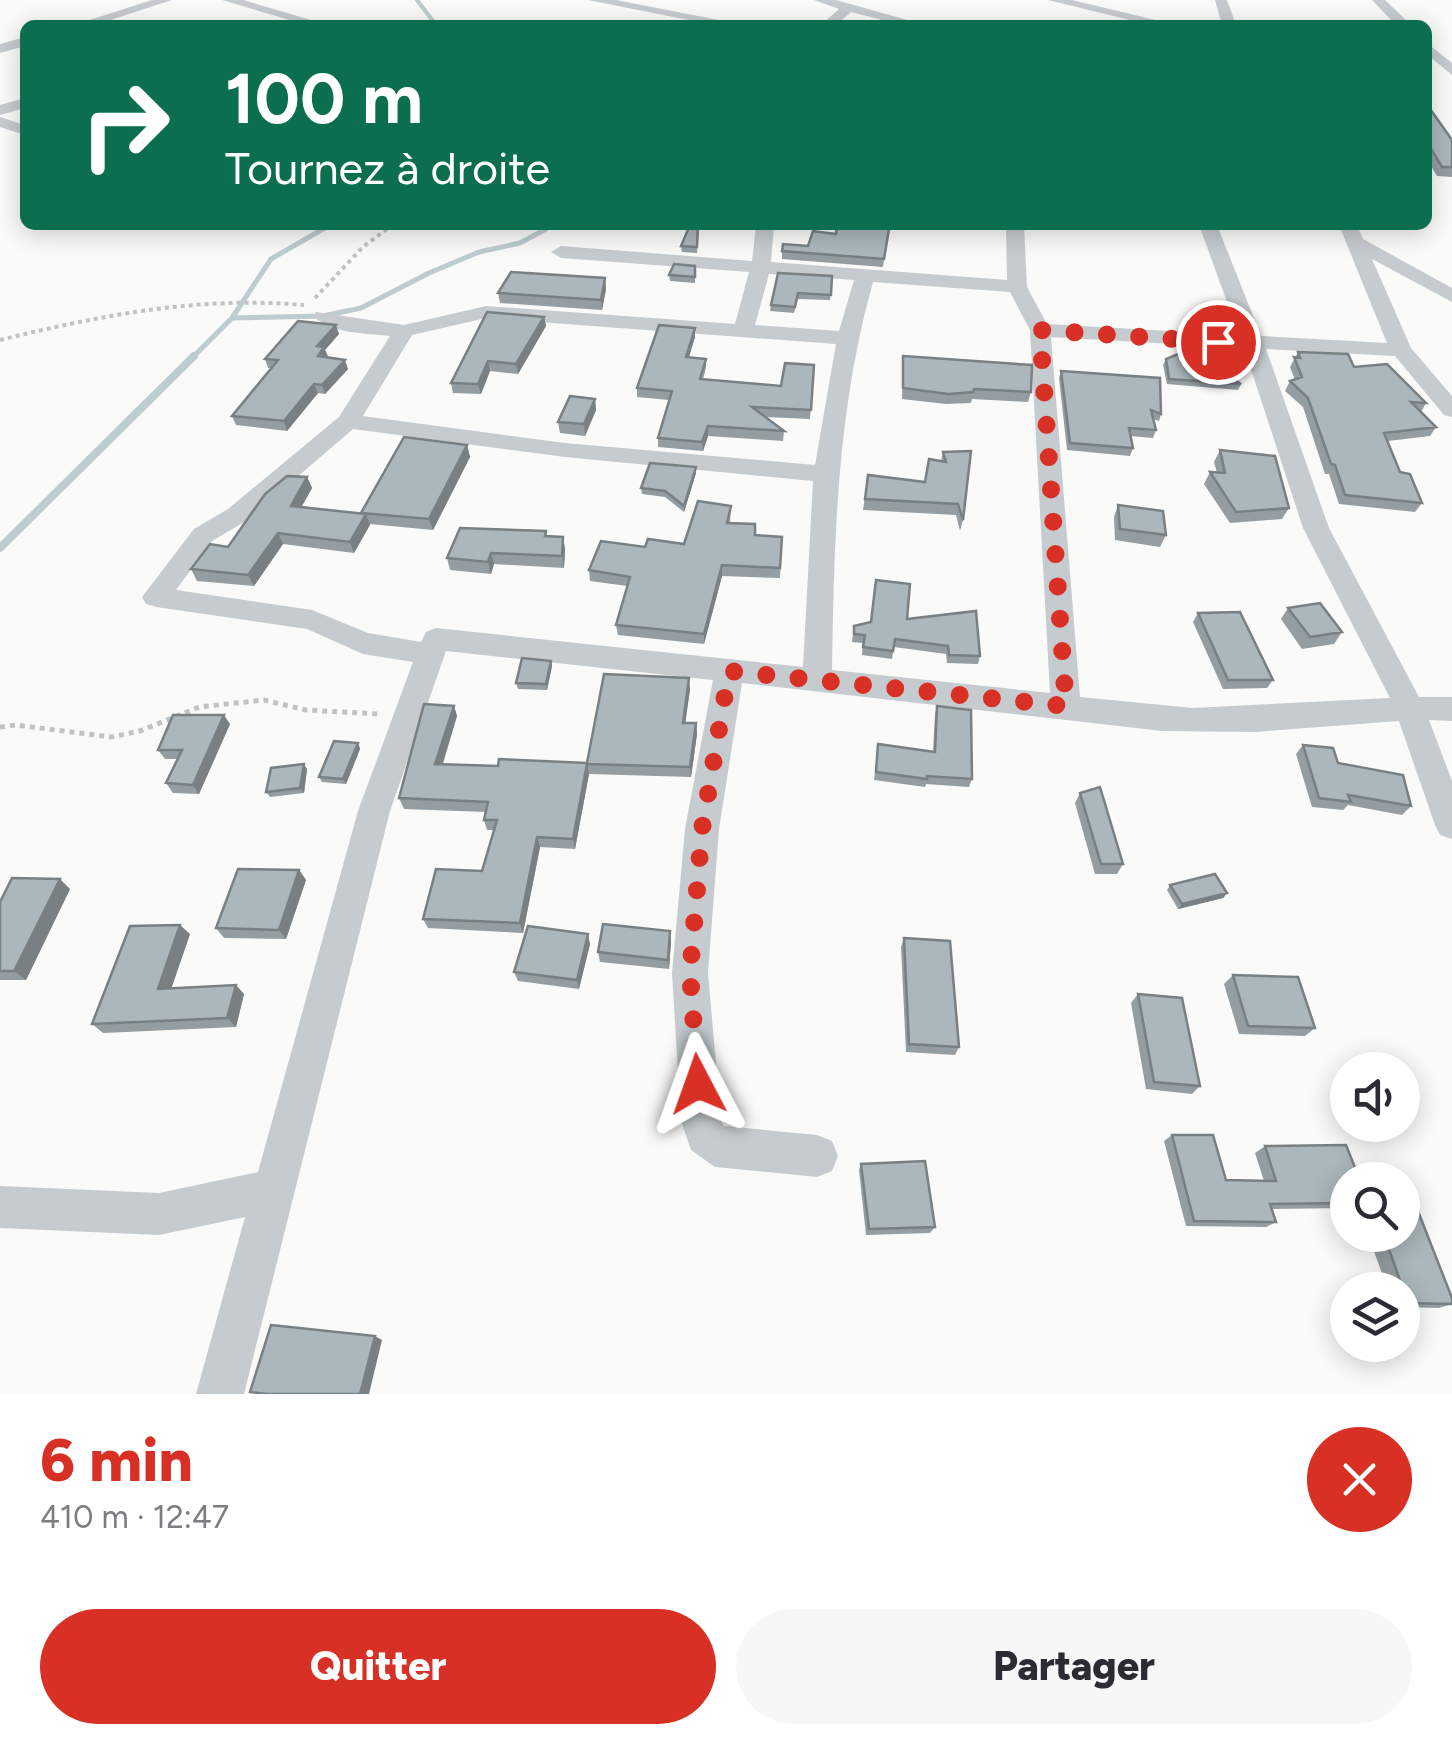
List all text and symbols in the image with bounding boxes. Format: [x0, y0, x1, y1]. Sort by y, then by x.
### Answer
text: 100 m [225, 56, 423, 141]
icon: right [60, 60, 190, 190]
text: Tournez à droite [225, 141, 550, 195]
pin [1176, 300, 1261, 385]
icon: arrive [1191, 315, 1246, 370]
position arrow [646, 1032, 750, 1136]
map controls [1330, 1052, 1420, 1362]
button: sound [1330, 1052, 1420, 1142]
button: search [1330, 1162, 1420, 1252]
button: layers [1330, 1272, 1420, 1362]
text: 6 min [40, 1424, 193, 1496]
button: close [1307, 1427, 1412, 1532]
text: 410 m · 12:47 [40, 1498, 229, 1536]
button: Quitter [40, 1609, 716, 1724]
button: Partager [736, 1609, 1412, 1724]

